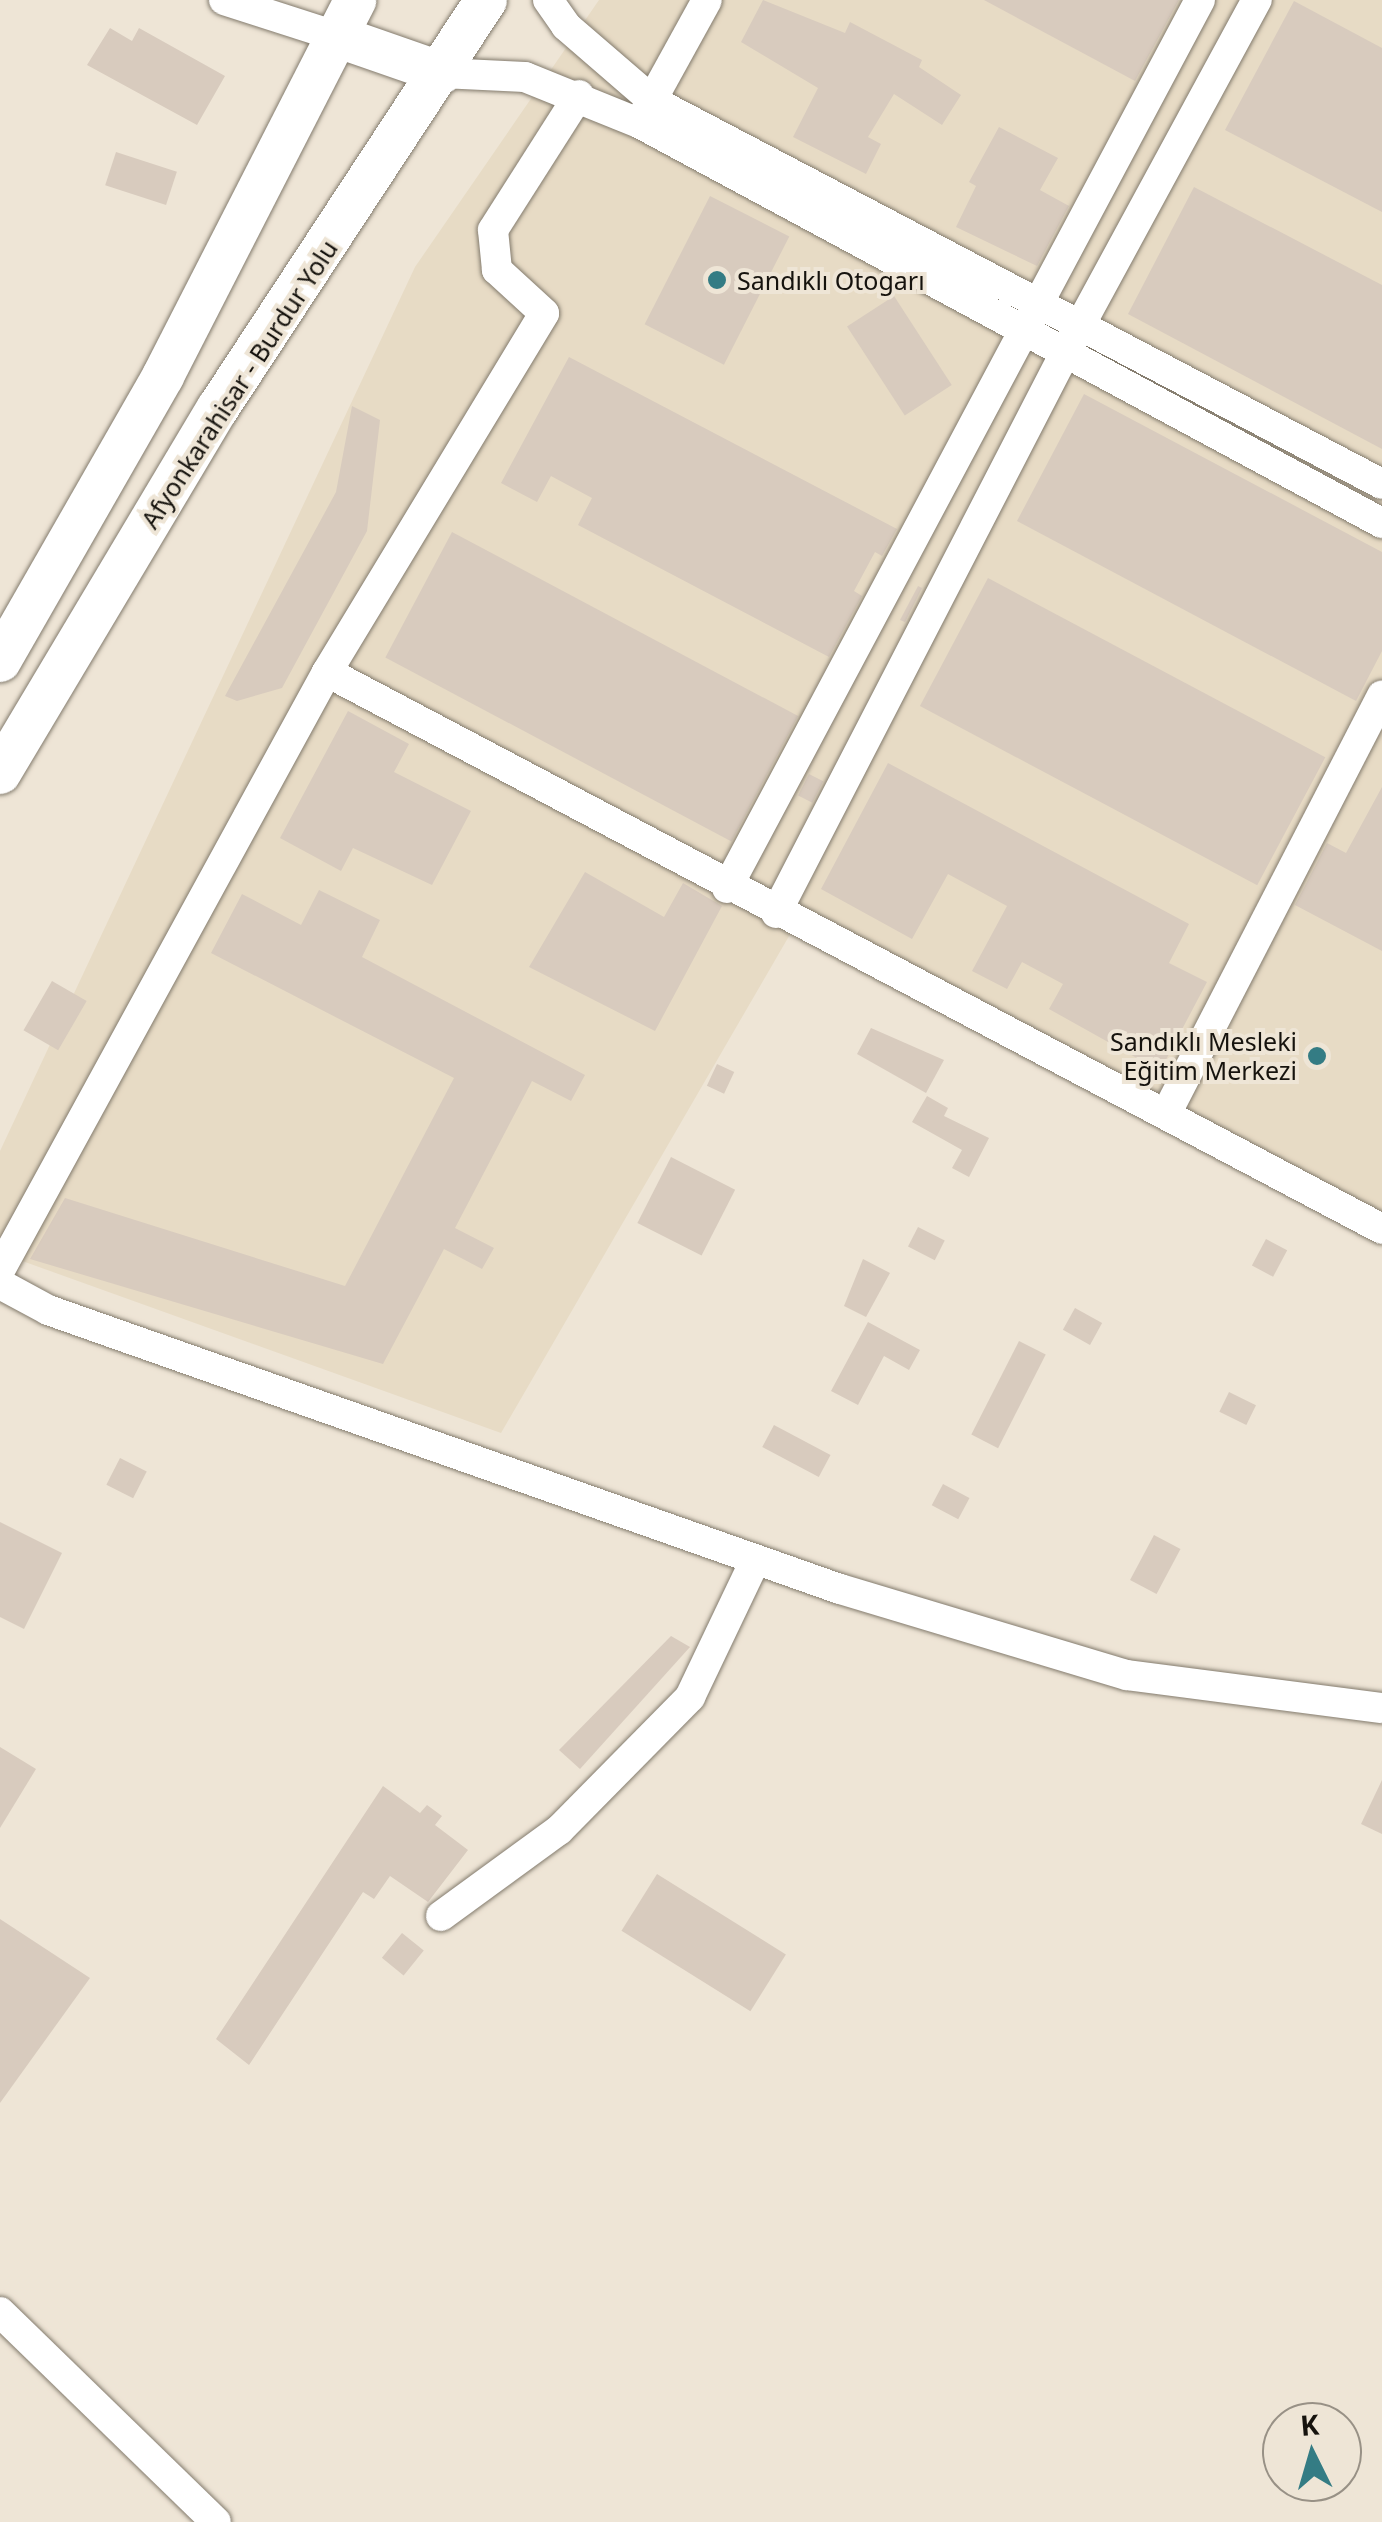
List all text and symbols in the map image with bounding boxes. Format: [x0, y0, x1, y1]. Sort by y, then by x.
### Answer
street label: Afyonkarahisar - Burdur Yolu [135, 234, 343, 534]
place label: Sandıklı Otogarı [737, 265, 925, 295]
marker: Sandıklı Otogarı [706, 269, 728, 291]
place label: Sandıklı Mesleki Eğitim Merkezi [1110, 1027, 1297, 1086]
marker: Sandıklı Mesleki Eğitim Merkezi [1306, 1045, 1328, 1067]
north arrow [1262, 2402, 1362, 2502]
text: K [1299, 2404, 1320, 2444]

